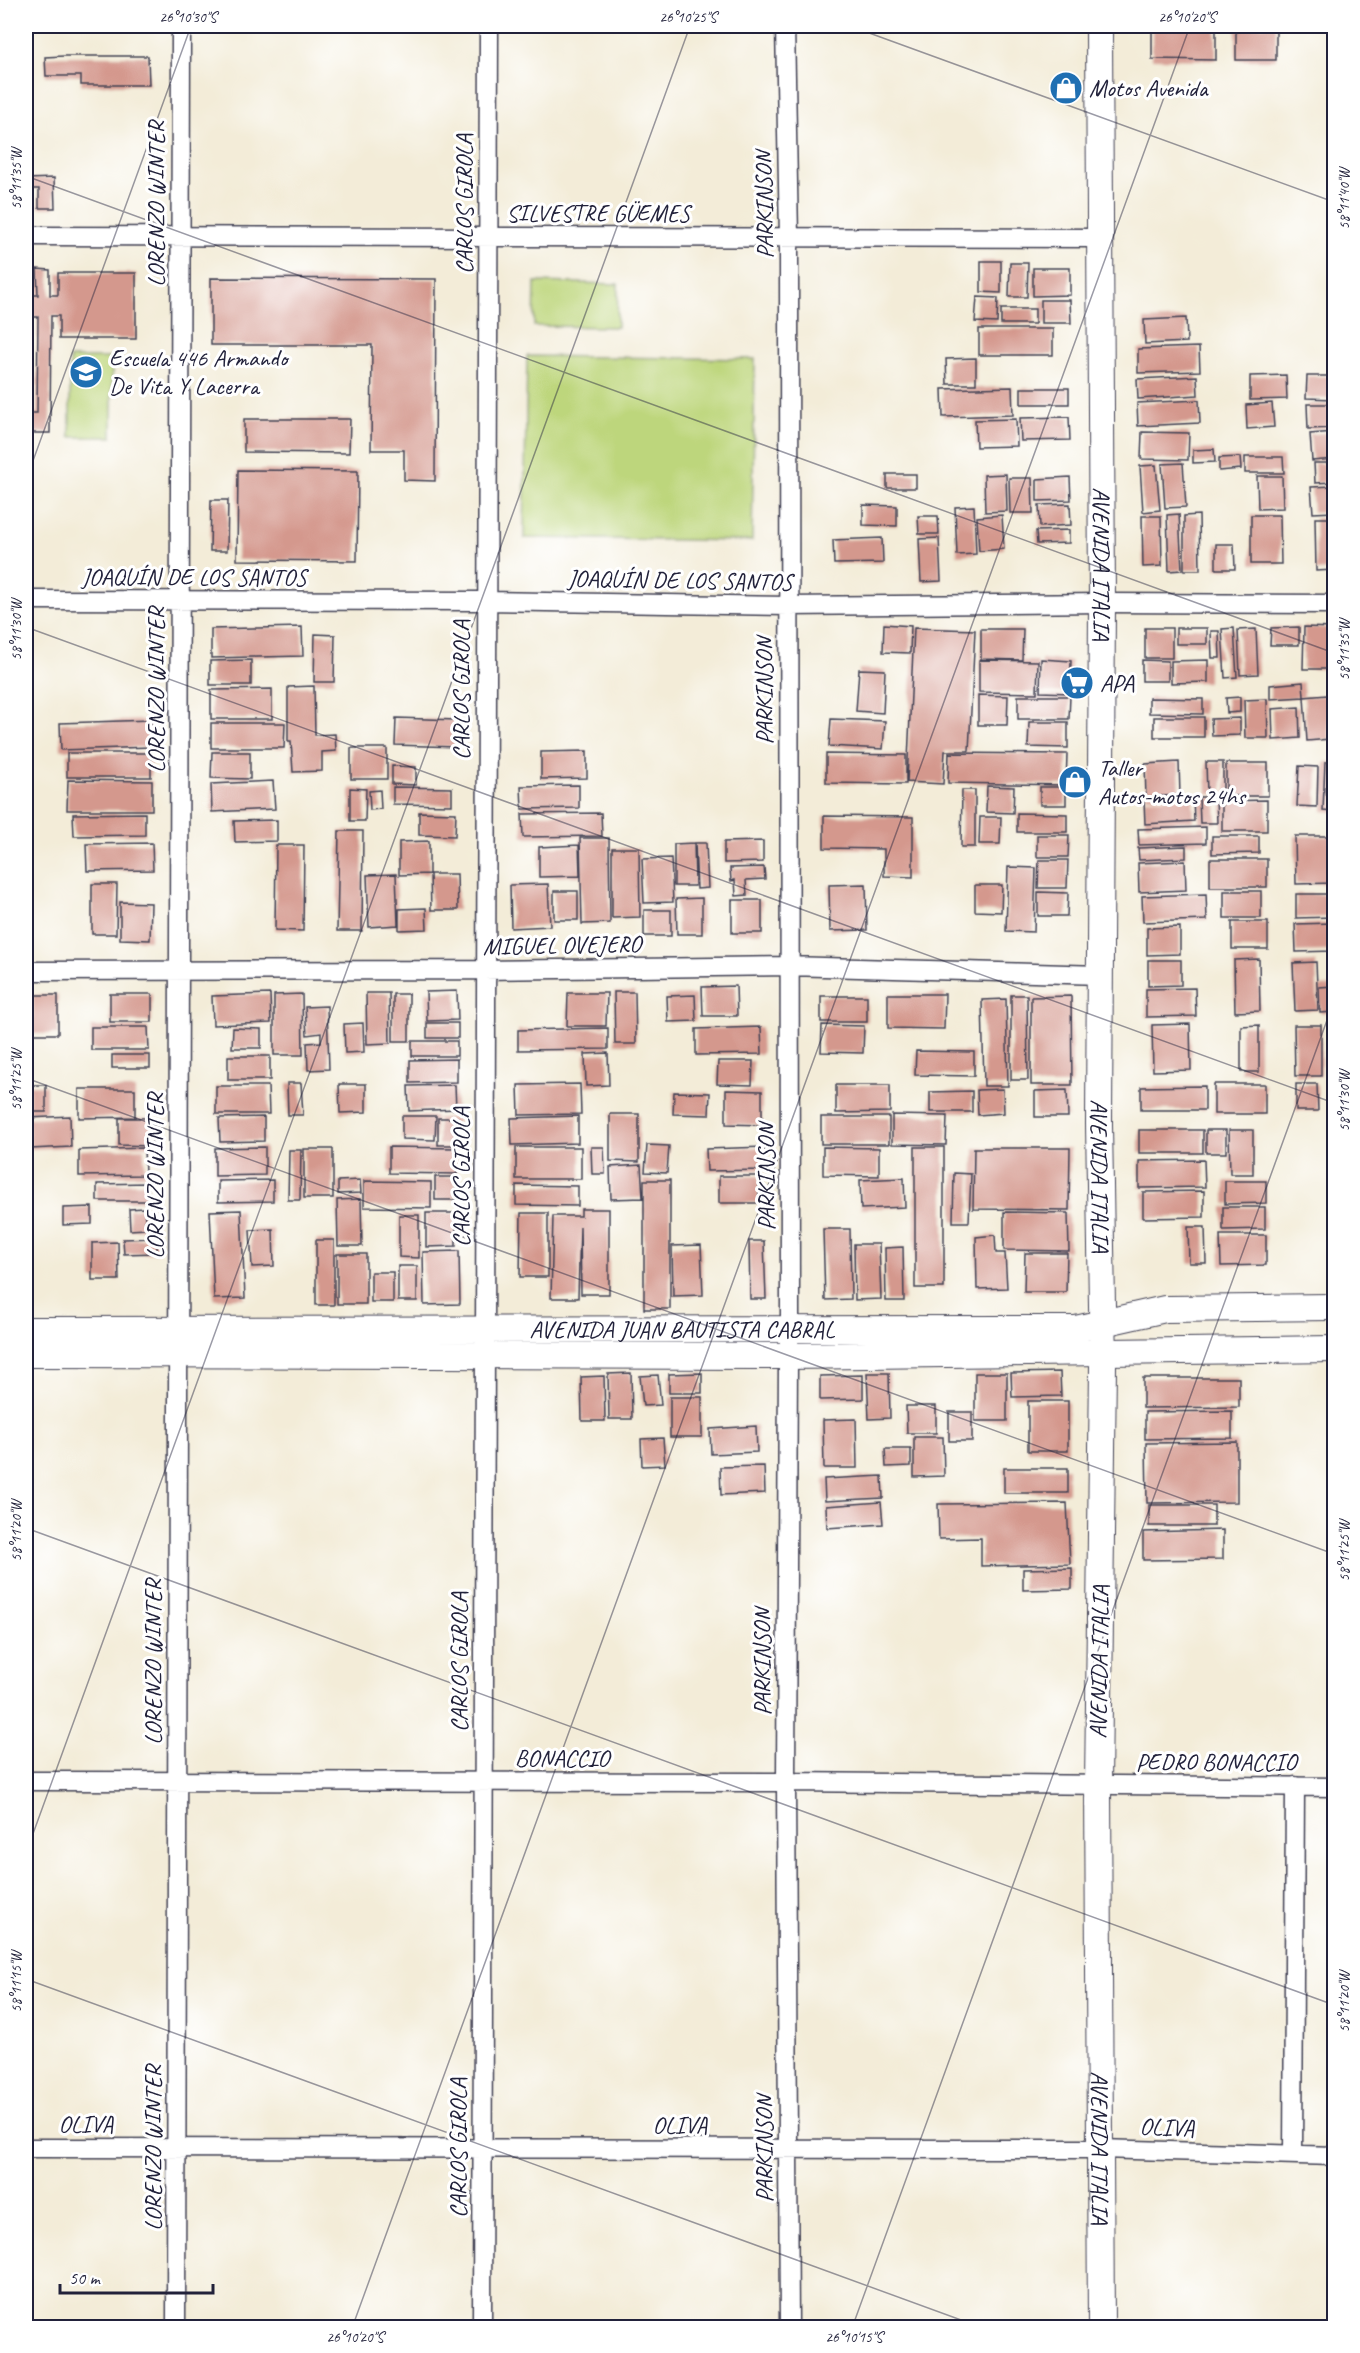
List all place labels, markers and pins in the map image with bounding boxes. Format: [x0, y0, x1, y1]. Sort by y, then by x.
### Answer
shop icon: Motos Avenida [1048, 70, 1084, 106]
place label: Motos Avenida [1089, 73, 1209, 103]
place label: Escuela 446 Armando De Vita Y Lacerra [109, 343, 290, 401]
school or university icon: Escuela 446 Armando De Vita Y Lacerra [68, 354, 104, 390]
supermarket icon: APA [1059, 665, 1095, 701]
place label: APA [1100, 668, 1135, 698]
place label: Taller Autos-motos 24hs [1098, 753, 1247, 811]
shop icon: Taller Autos-motos 24hs [1057, 764, 1093, 800]

